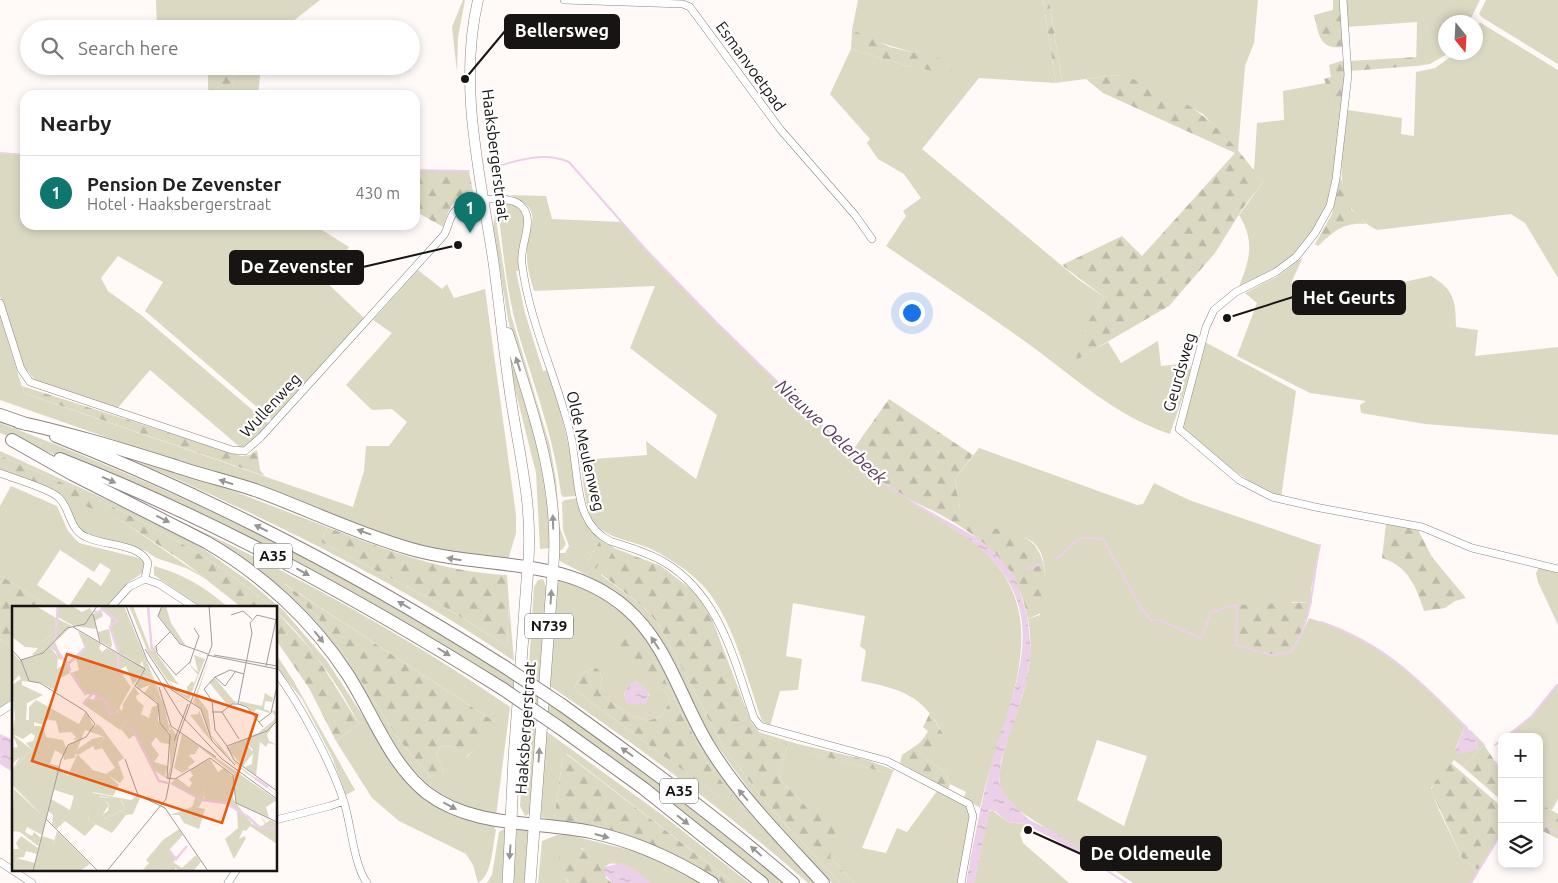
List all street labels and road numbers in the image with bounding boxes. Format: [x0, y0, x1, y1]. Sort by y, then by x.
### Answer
street label: Esmanvoetpad [712, 18, 790, 114]
street label: Haaksbergerstraat [479, 88, 513, 223]
street label: Geurdsweg [1159, 330, 1199, 414]
street label: Wullenweg [236, 369, 304, 441]
street label: Olde Meulenweg [563, 389, 609, 513]
road number: A35 [254, 544, 292, 568]
road number: N739 [525, 614, 573, 638]
street label: Haaksbergerstraat [511, 660, 539, 795]
road number: A35 [660, 778, 698, 804]

